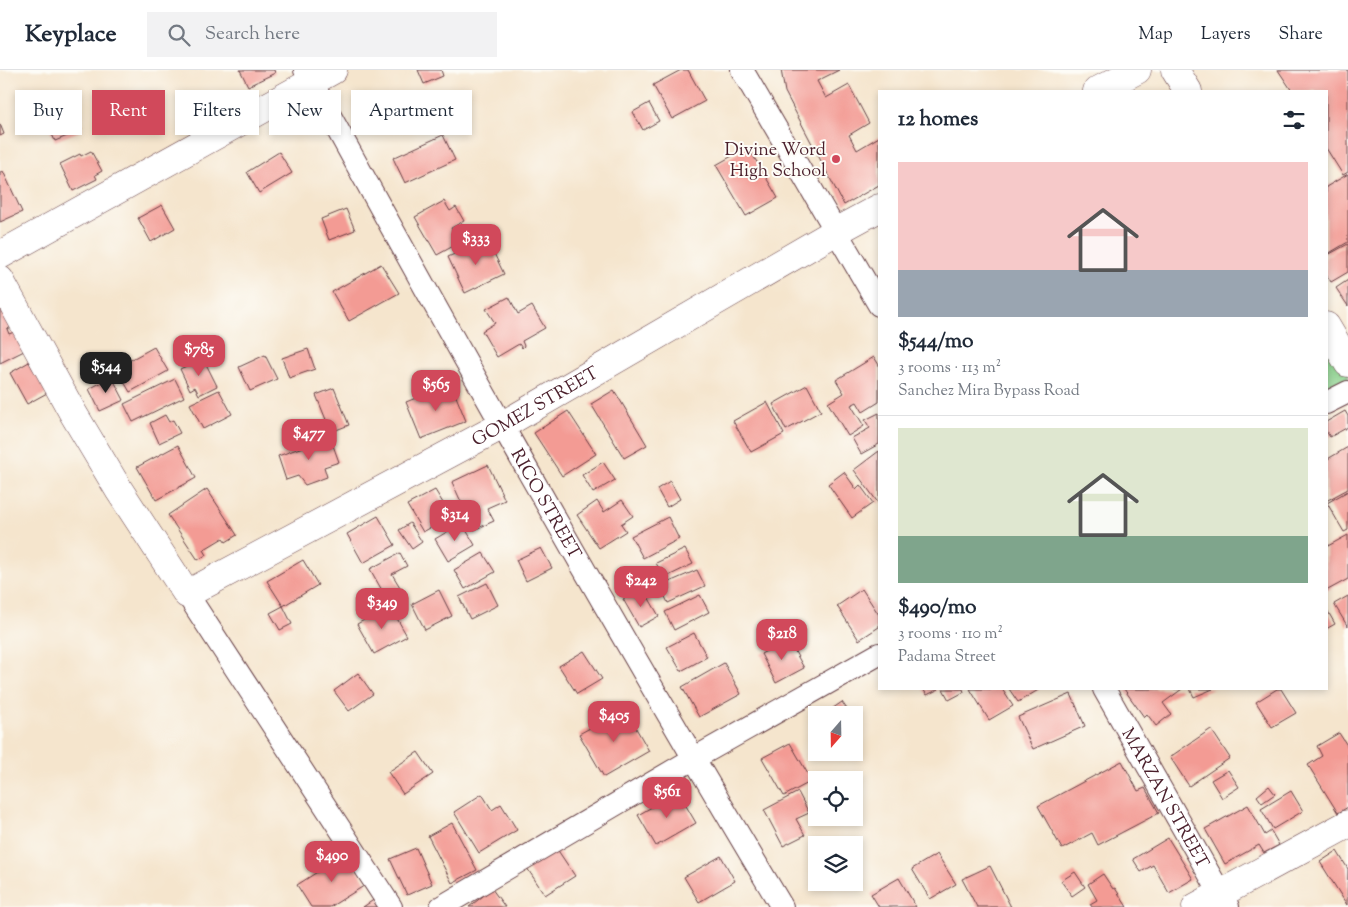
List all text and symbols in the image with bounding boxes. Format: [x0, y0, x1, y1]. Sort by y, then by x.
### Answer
search box [147, 12, 497, 57]
text: Keyplace [25, 18, 117, 52]
icon: search [165, 21, 193, 49]
text: Search here [205, 21, 300, 48]
text: Map [1138, 22, 1173, 48]
text: Layers [1201, 22, 1251, 48]
text: Share [1279, 22, 1323, 48]
chip: Buy [15, 90, 82, 135]
chip: Rent [92, 90, 165, 135]
chip: Filters [175, 90, 259, 135]
chip: New [269, 90, 341, 135]
chip: Apartment [351, 90, 472, 135]
text: 12 homes [898, 105, 978, 135]
icon: filters [1280, 106, 1308, 134]
place label: Divine Word High School [725, 138, 826, 185]
marker: Divine Word High School [830, 153, 842, 165]
icon: home [1058, 195, 1148, 285]
pin: $333 [446, 224, 506, 266]
text: $333 [462, 228, 490, 251]
text: $544/mo [898, 327, 973, 357]
pin: $785 [169, 334, 229, 377]
text: $785 [184, 339, 214, 362]
pin: $544 [76, 352, 136, 394]
text: $544 [91, 356, 121, 379]
text: 3 rooms · 113 m² [898, 357, 1001, 380]
street label: GOMEZ STREET [468, 361, 604, 454]
pin: $565 [406, 370, 466, 412]
text: $565 [422, 374, 450, 397]
text: Sanchez Mira Bypass Road [898, 380, 1080, 403]
pin: $477 [279, 418, 339, 461]
text: $477 [293, 423, 325, 446]
street label: RICO STREET [503, 444, 587, 565]
icon: home [1058, 460, 1148, 550]
pin: $314 [425, 500, 485, 542]
text: $314 [441, 504, 469, 527]
pin: $242 [611, 566, 671, 608]
text: $242 [625, 570, 657, 593]
pin: $349 [352, 588, 412, 630]
text: $349 [367, 592, 397, 615]
text: $490/mo [898, 593, 976, 623]
pin: $218 [752, 618, 812, 661]
text: $218 [767, 623, 797, 646]
text: 3 rooms · 110 m² [898, 623, 1003, 646]
text: Padama Street [898, 646, 996, 669]
pin: $405 [584, 700, 644, 743]
text: $405 [599, 705, 629, 728]
north arrow [808, 706, 862, 761]
map controls [808, 706, 863, 891]
street label: MARZAN STREET [1114, 724, 1215, 874]
button: locate [808, 771, 863, 826]
pin: $561 [637, 776, 697, 819]
text: $561 [653, 781, 681, 804]
button: layers [808, 836, 863, 891]
pin: $490 [302, 840, 362, 883]
text: $490 [316, 845, 348, 868]

